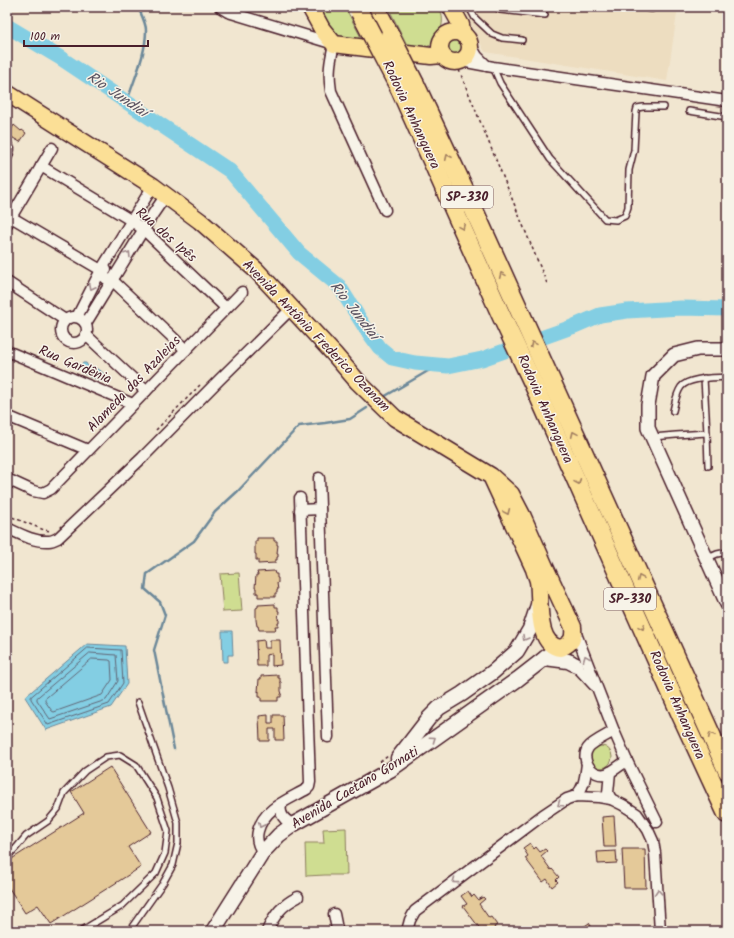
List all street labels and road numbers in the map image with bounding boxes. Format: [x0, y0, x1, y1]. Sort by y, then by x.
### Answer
street label: Rodovia Anhanguera [376, 57, 446, 173]
road number: SP-330 [441, 186, 493, 208]
street label: Rua dos Ipês [130, 202, 202, 268]
street label: Avenida Antônio Frederico Ozanam [237, 255, 395, 417]
street label: Alameda das Azaleias [82, 331, 186, 437]
street label: Rua Gardênia [35, 340, 115, 390]
street label: Rodovia Anhanguera [511, 351, 579, 467]
road number: SP-330 [604, 588, 656, 610]
street label: Rodovia Anhanguera [643, 647, 711, 763]
street label: Avenida Caetano Gornati [287, 741, 424, 835]

